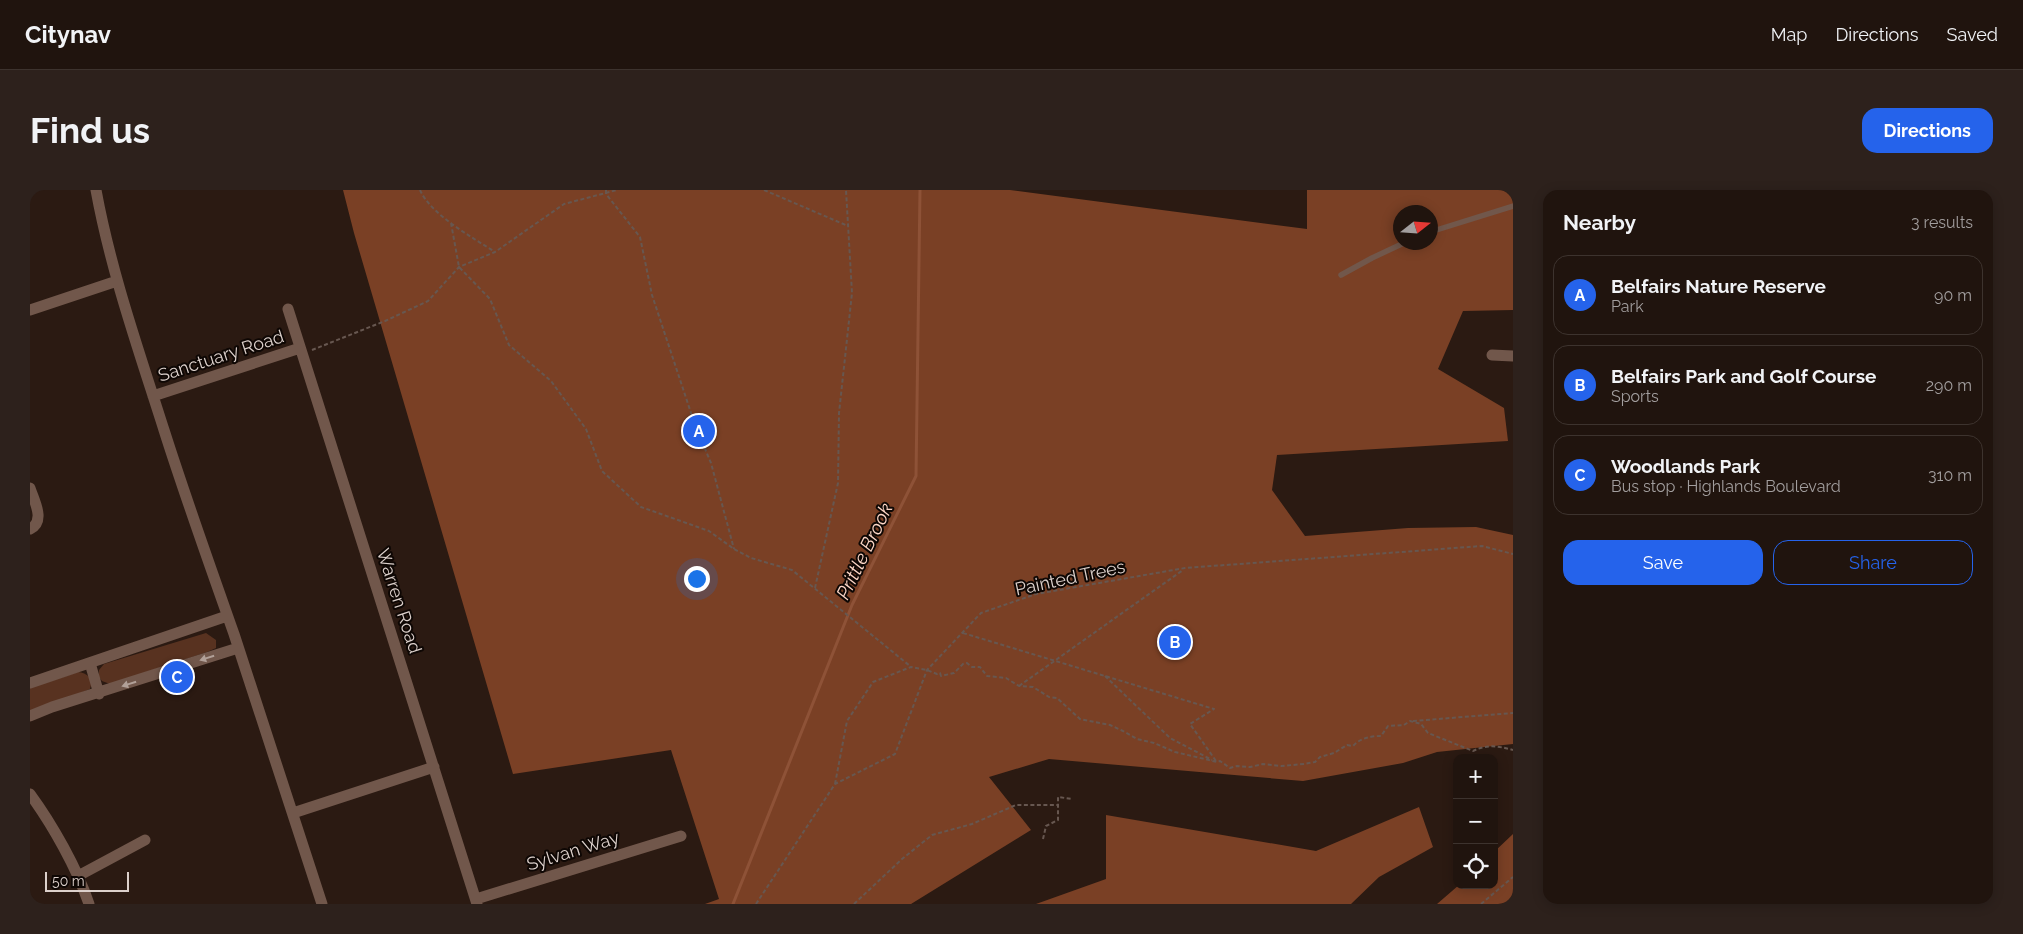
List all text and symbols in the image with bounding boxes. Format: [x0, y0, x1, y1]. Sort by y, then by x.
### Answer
text: Citynav [25, 20, 111, 49]
text: Map [1771, 24, 1807, 45]
text: Directions [1835, 24, 1919, 45]
text: Saved [1947, 24, 1998, 45]
button: Directions [1862, 108, 1993, 153]
text: Find us [30, 110, 150, 151]
north arrow [1393, 205, 1438, 250]
text: Nearby [1563, 210, 1636, 235]
text: 3 results [1911, 213, 1973, 232]
text: Belfairs Nature Reserve [1611, 275, 1826, 297]
text: A [1575, 286, 1585, 305]
text: 90 m [1934, 286, 1972, 305]
text: Park [1611, 297, 1644, 316]
street label: Sanctuary Road [155, 325, 286, 386]
text: Belfairs Park and Golf Course [1611, 365, 1876, 387]
text: B [1575, 376, 1585, 395]
text: 290 m [1926, 376, 1972, 395]
text: Sports [1611, 387, 1659, 406]
pin: A [683, 412, 715, 450]
text: Woodlands Park [1611, 455, 1760, 477]
text: C [1575, 466, 1585, 485]
text: 310 m [1928, 466, 1972, 485]
text: Bus stop · Highlands Boulevard [1611, 477, 1841, 496]
water label: Prittle Brook [831, 499, 897, 603]
button: Save [1563, 540, 1763, 585]
button: Share [1773, 540, 1973, 585]
street label: Warren Road [373, 546, 426, 656]
street label: Painted Trees [1013, 556, 1127, 599]
your location [684, 566, 710, 592]
pin: B [1159, 623, 1191, 661]
one-way arrow [199, 654, 214, 662]
pin: C [161, 658, 193, 696]
one-way arrow [122, 680, 137, 688]
map controls [1453, 754, 1498, 889]
button: + [1453, 754, 1498, 799]
button: − [1453, 799, 1498, 844]
street label: Sylvan Way [524, 826, 622, 875]
button: locate [1453, 844, 1498, 889]
scale bar [45, 869, 129, 892]
text: 50 m [52, 873, 85, 889]

